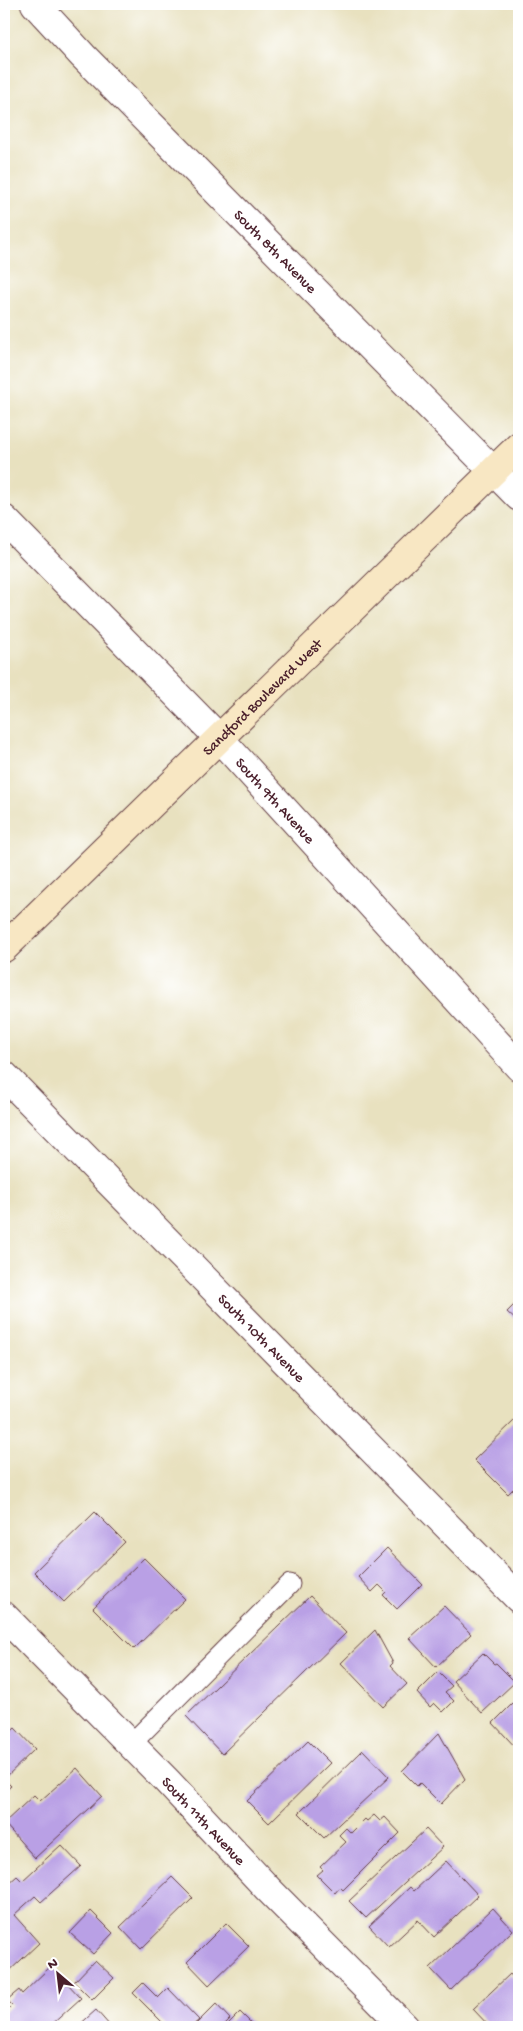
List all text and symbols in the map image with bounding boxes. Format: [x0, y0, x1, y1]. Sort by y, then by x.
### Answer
street label: South 8th Avenue [229, 207, 320, 298]
street label: Sandford Boulevard West [200, 635, 328, 760]
street label: South 9th Avenue [230, 755, 318, 848]
street label: South 10th Avenue [213, 1291, 308, 1387]
street label: South 11th Avenue [157, 1774, 248, 1870]
north arrow [32, 1948, 82, 1998]
text: N [45, 1955, 61, 1974]

